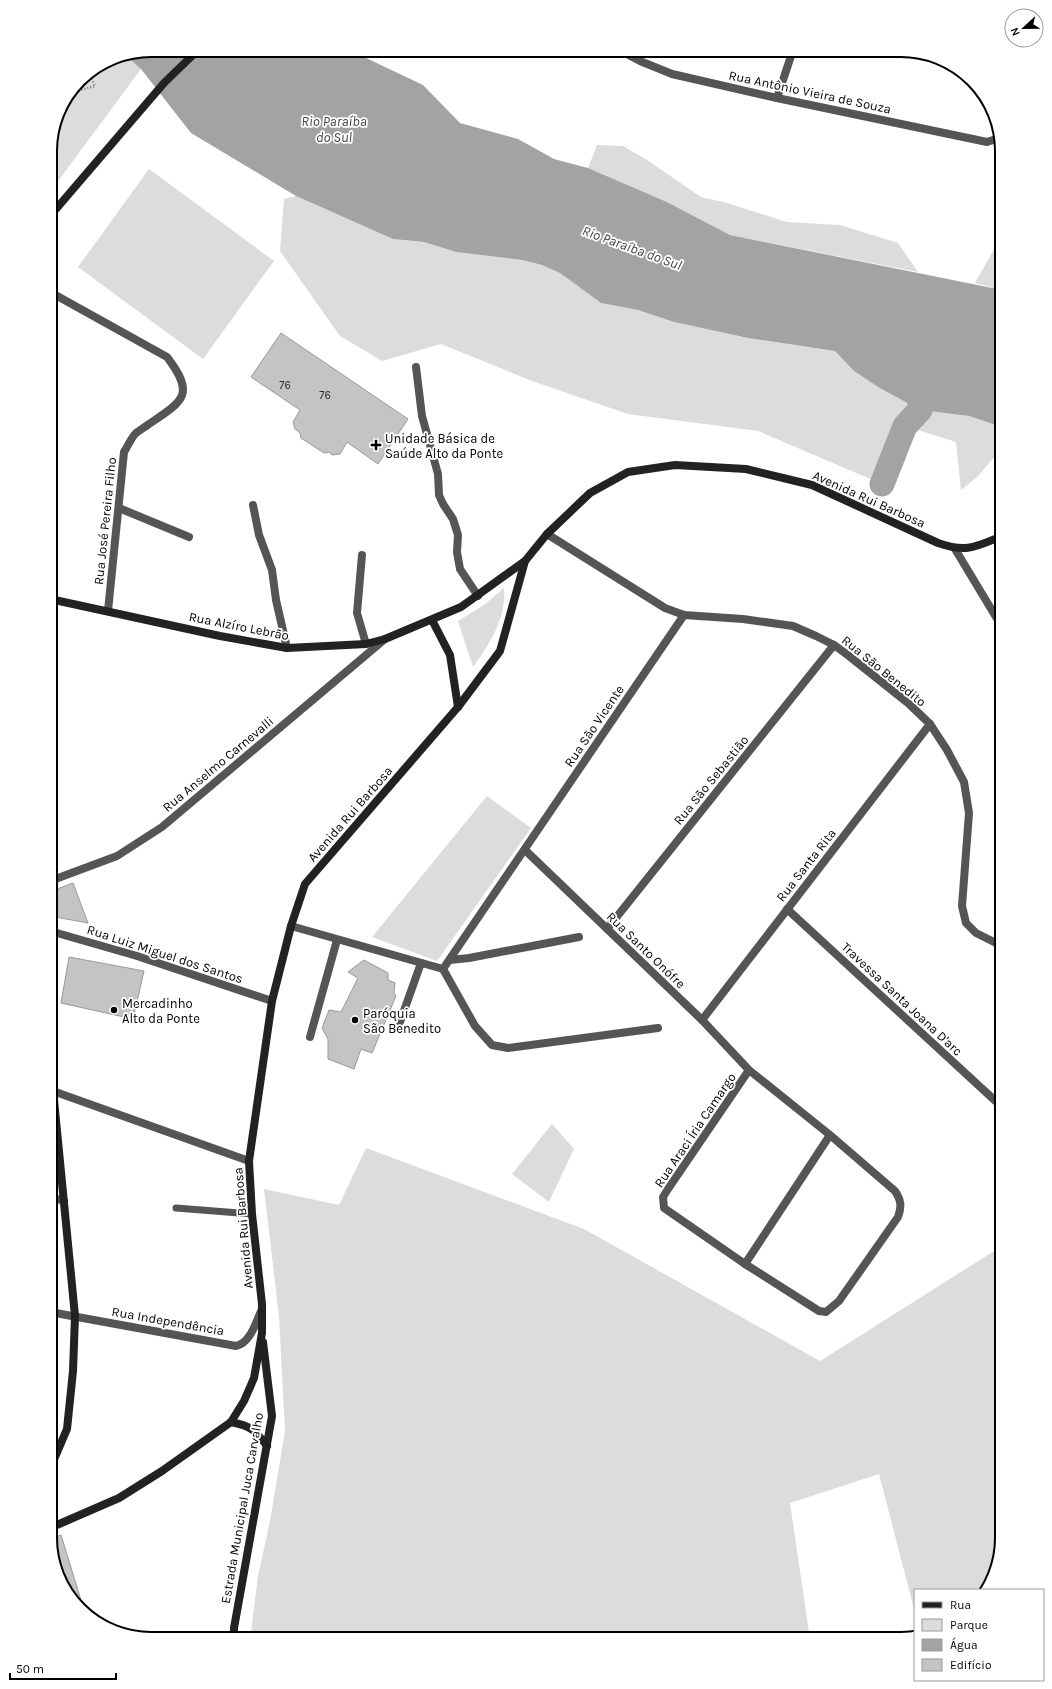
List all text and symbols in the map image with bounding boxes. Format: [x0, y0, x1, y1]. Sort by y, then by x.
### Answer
north arrow [1004, 8, 1044, 48]
text: N [1008, 25, 1023, 38]
street label: Rua Antônio Vieira de Souza [727, 67, 893, 117]
water label: Rio Paraíba do Sul [301, 113, 367, 146]
water label: Rio Paraíba do Sul [580, 222, 684, 274]
house number: 76 [279, 379, 291, 392]
house number: 76 [319, 389, 331, 402]
place label: Unidade Básica de Saúde Alto da Ponte [385, 431, 504, 461]
marker: Unidade Básica de Saúde Alto da Ponte [370, 439, 382, 451]
street label: Rua José Pereira Filho [91, 456, 119, 586]
street label: Avenida Rui Barbosa [810, 467, 928, 531]
street label: Rua Alzíro Lebrão [188, 609, 290, 643]
street label: Rua São Benedito [839, 632, 929, 710]
street label: Rua São Vicente [561, 682, 627, 770]
street label: Rua Anselmo Carnevalli [160, 713, 276, 815]
street label: Rua São Sebastião [670, 732, 752, 828]
street label: Avenida Rui Barbosa [304, 763, 396, 865]
street label: Rua Santa Rita [773, 826, 839, 904]
street label: Rua Santo Onófre [604, 909, 689, 991]
street label: Rua Luiz Miguel dos Santos [85, 922, 245, 986]
street label: Travessa Santa Joana D'arc [839, 939, 965, 1059]
place label: Mercadinho Alto da Ponte [122, 996, 200, 1026]
marker: Mercadinho Alto da Ponte [109, 1005, 119, 1015]
place label: Paróquia São Benedito [363, 1006, 441, 1036]
marker: Paróquia São Benedito [350, 1015, 360, 1025]
street label: Rua Araci Íria Camargo [649, 1069, 739, 1190]
street label: Avenida Rui Barbosa [230, 1167, 256, 1289]
street label: Rua Independência [111, 1304, 225, 1338]
street label: Estrada Municipal Juca Carvalho [218, 1411, 266, 1605]
legend [914, 1589, 1044, 1681]
text: Rua [950, 1598, 971, 1612]
text: Parque [950, 1618, 988, 1632]
text: Água [950, 1637, 978, 1652]
scale bar [10, 1655, 116, 1681]
text: Edifício [950, 1658, 991, 1672]
text: 50 m [16, 1662, 44, 1676]

